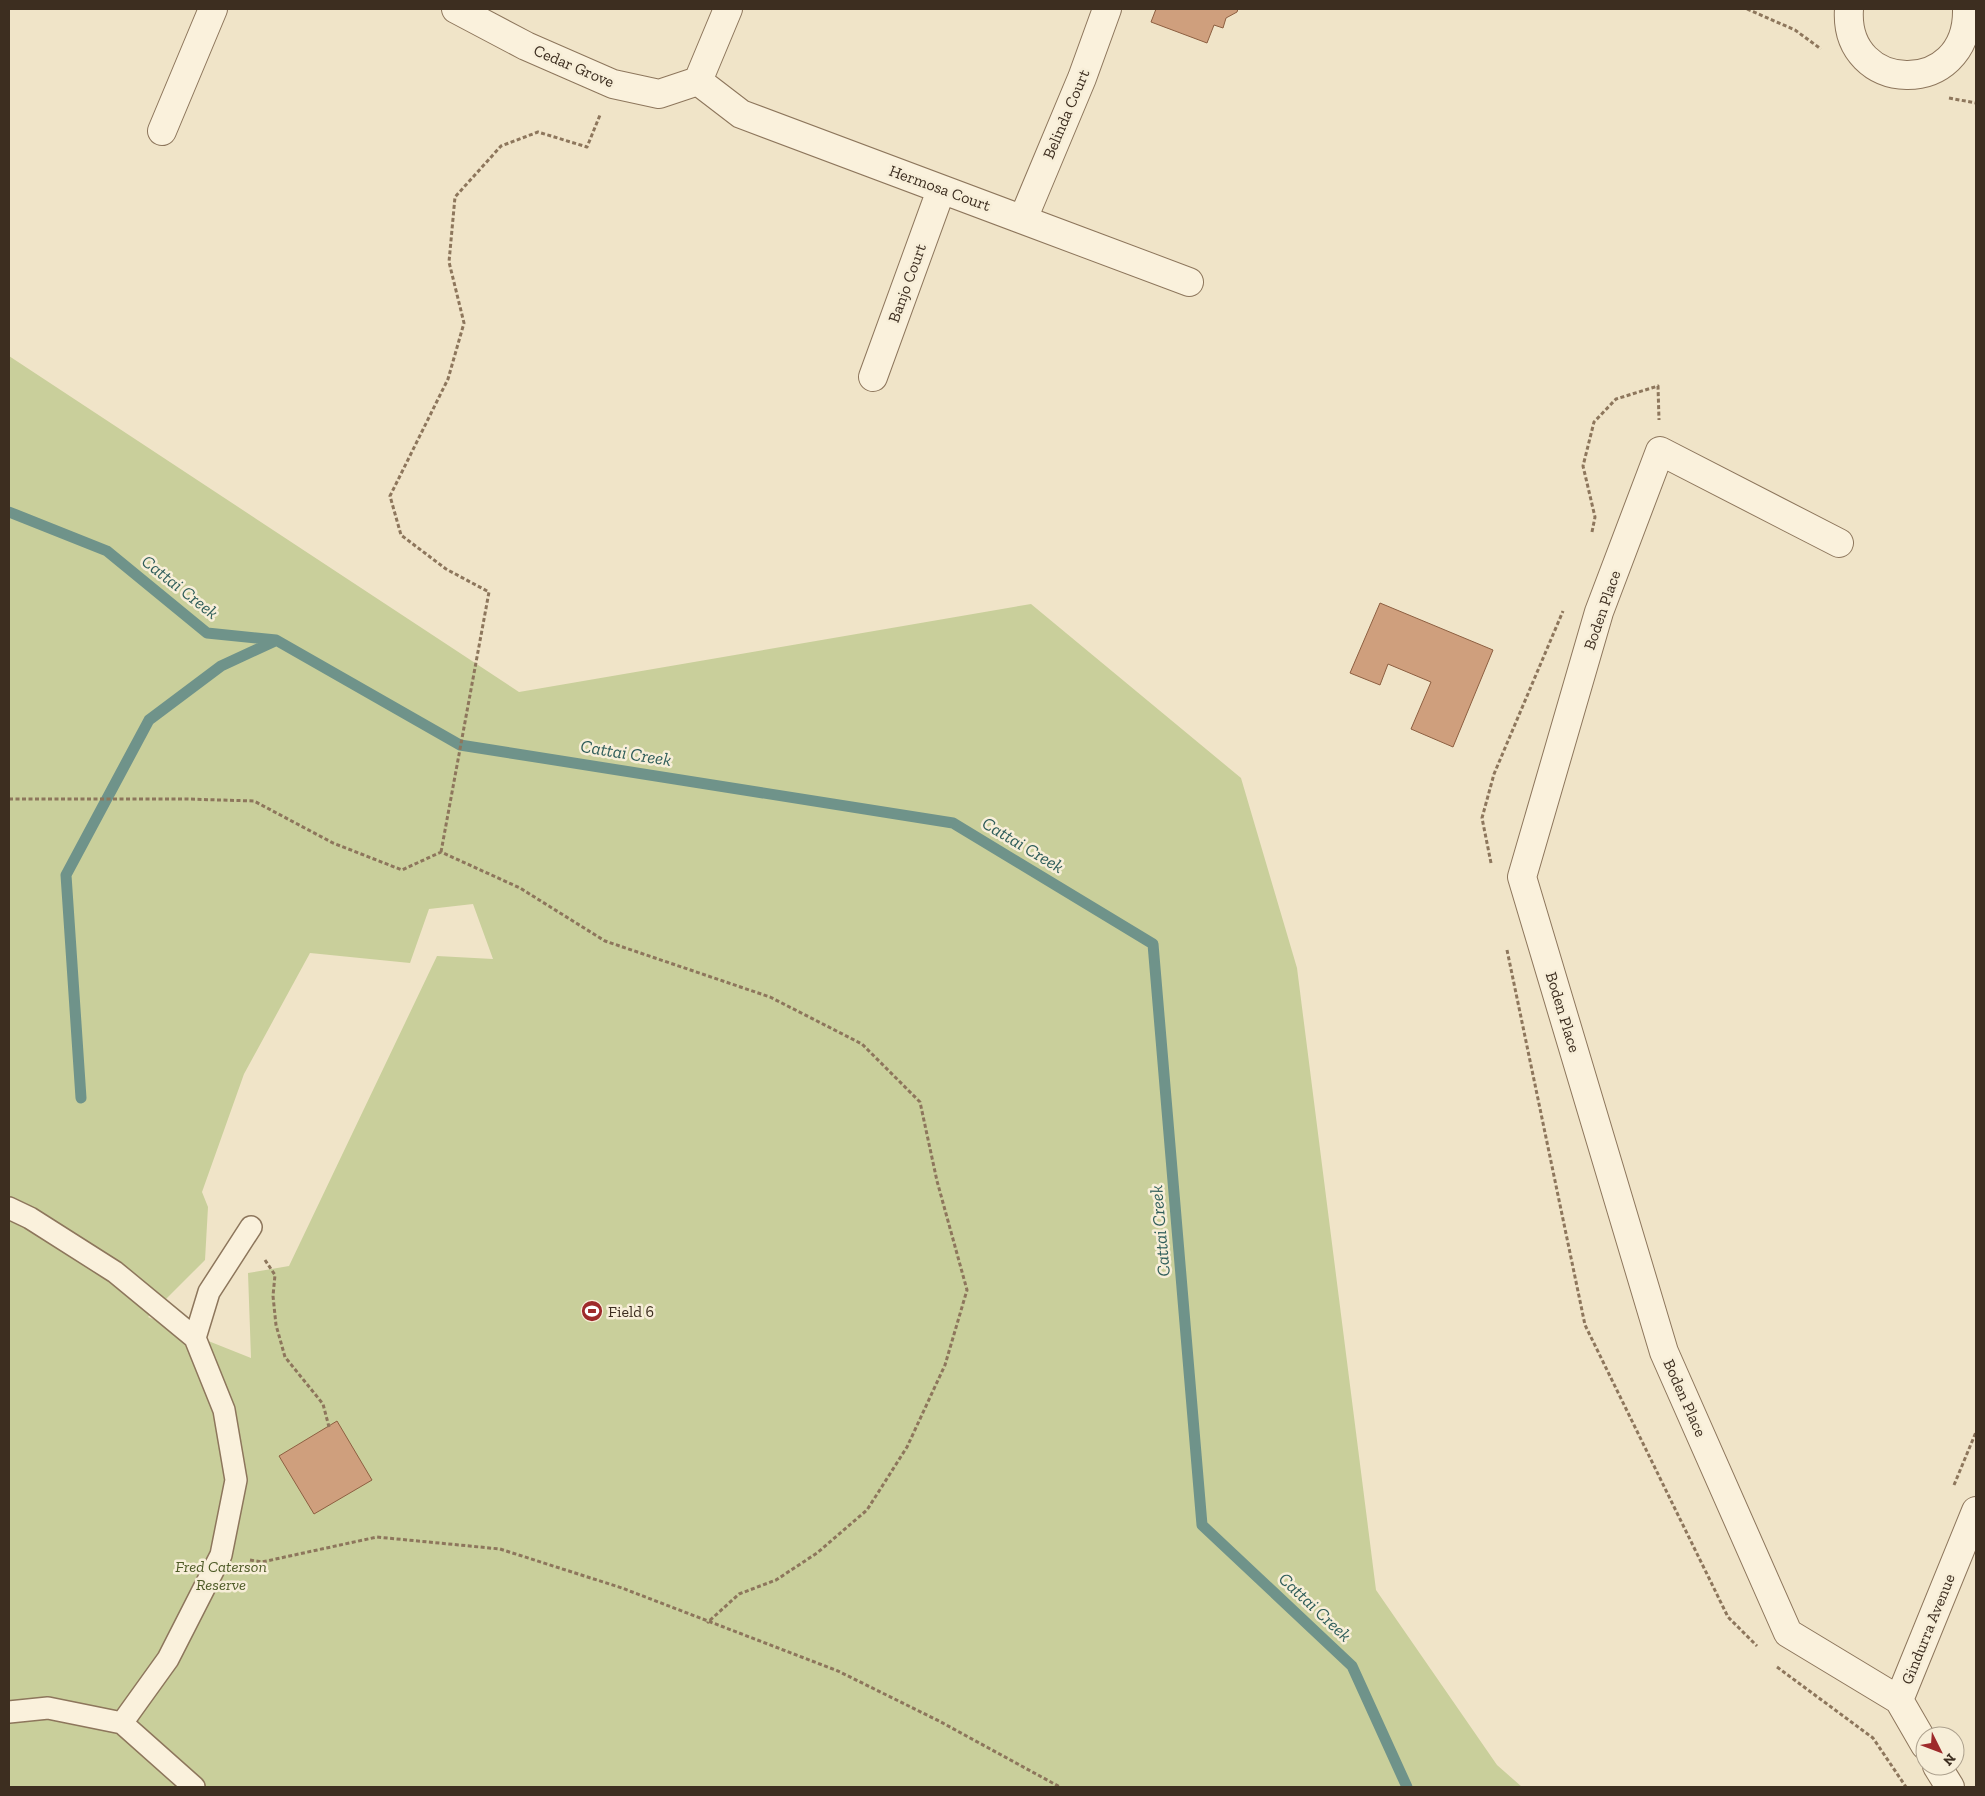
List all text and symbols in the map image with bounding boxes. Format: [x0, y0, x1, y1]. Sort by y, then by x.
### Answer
street label: Cedar Grove [531, 41, 617, 91]
street label: Belinda Court [1039, 66, 1093, 162]
street label: Hermosa Court [887, 161, 993, 215]
street label: Banjo Court [884, 241, 930, 325]
water label: Cattai Creek [137, 550, 223, 624]
street label: Boden Place [1579, 568, 1625, 652]
water label: Cattai Creek [579, 735, 673, 771]
water label: Cattai Creek [978, 812, 1068, 878]
street label: Boden Place [1542, 970, 1584, 1054]
water label: Cattai Creek [1145, 1184, 1175, 1278]
sports icon: Field 6 [580, 1299, 604, 1323]
place label: Field 6 [608, 1302, 654, 1321]
street label: Boden Place [1659, 1356, 1711, 1440]
park label: Fred Caterson Reserve [175, 1557, 267, 1594]
water label: Cattai Creek [1274, 1568, 1356, 1646]
street label: Gindurra Avenue [1897, 1571, 1959, 1687]
north arrow [1915, 1726, 1965, 1776]
text: N [1939, 1750, 1959, 1769]

